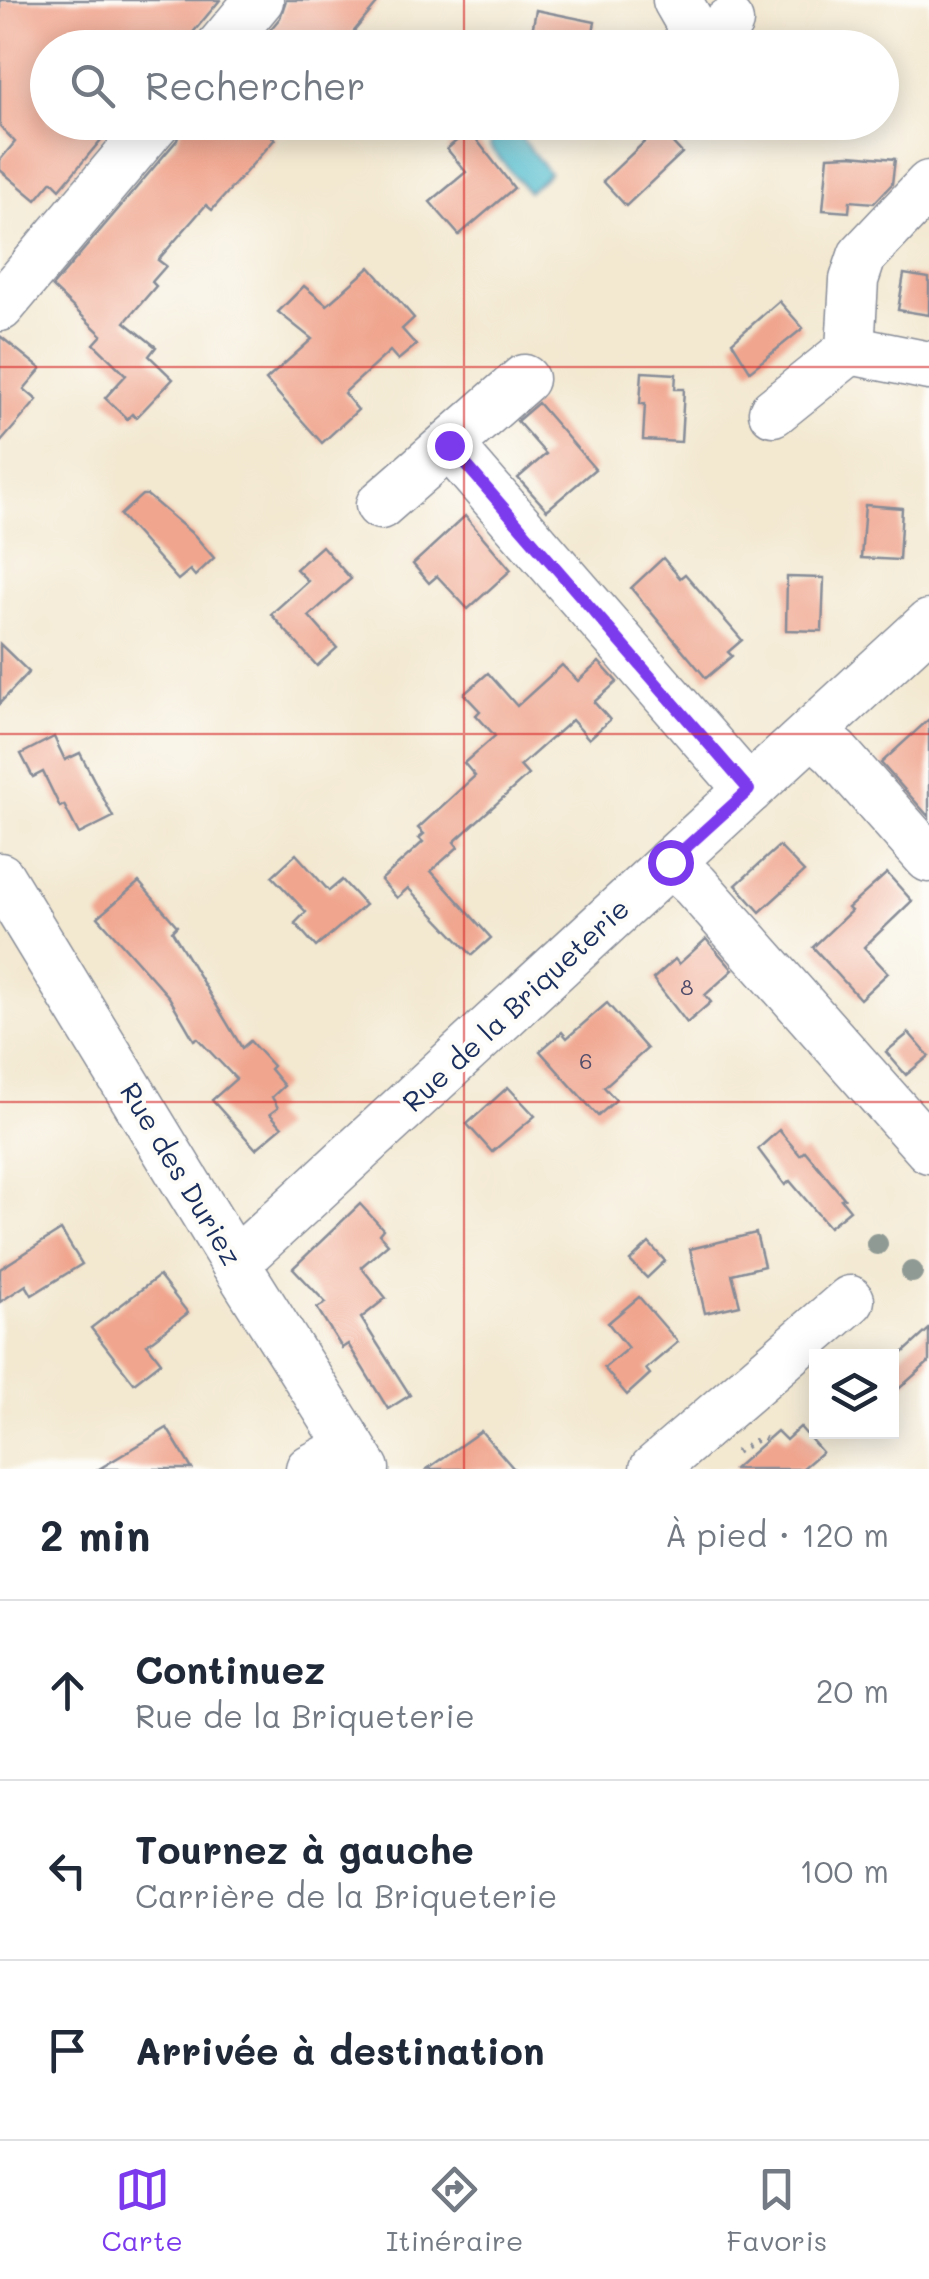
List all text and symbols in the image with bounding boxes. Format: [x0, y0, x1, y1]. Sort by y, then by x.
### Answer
search box [30, 30, 899, 140]
icon: search [65, 58, 120, 113]
text: Rechercher [145, 60, 366, 110]
route end [427, 423, 473, 469]
route start [648, 840, 694, 886]
street label: Rue de la Briqueterie [394, 890, 636, 1119]
house number: 8 [680, 972, 694, 1001]
house number: 6 [579, 1046, 593, 1075]
street label: Rue des Duriez [113, 1075, 251, 1272]
map controls [809, 1349, 899, 1439]
button: layers [809, 1349, 899, 1439]
text: 2 min [40, 1507, 150, 1562]
text: À pied · 120 m [665, 1513, 889, 1555]
text: Continuez [135, 1644, 326, 1694]
icon: ahead [40, 1663, 95, 1718]
text: 20 m [816, 1669, 889, 1711]
text: Rue de la Briqueterie [135, 1694, 475, 1736]
text: Tournez à gauche [135, 1824, 474, 1874]
icon: left [40, 1843, 95, 1898]
text: 100 m [799, 1849, 889, 1891]
text: Carrière de la Briqueterie [135, 1874, 557, 1916]
icon: arrive [40, 2023, 95, 2078]
text: Arrivée à destination [135, 2025, 545, 2075]
tab: Carte [102, 2162, 183, 2258]
tab: Itinéraire [386, 2162, 523, 2258]
tab: Favoris [727, 2162, 827, 2258]

